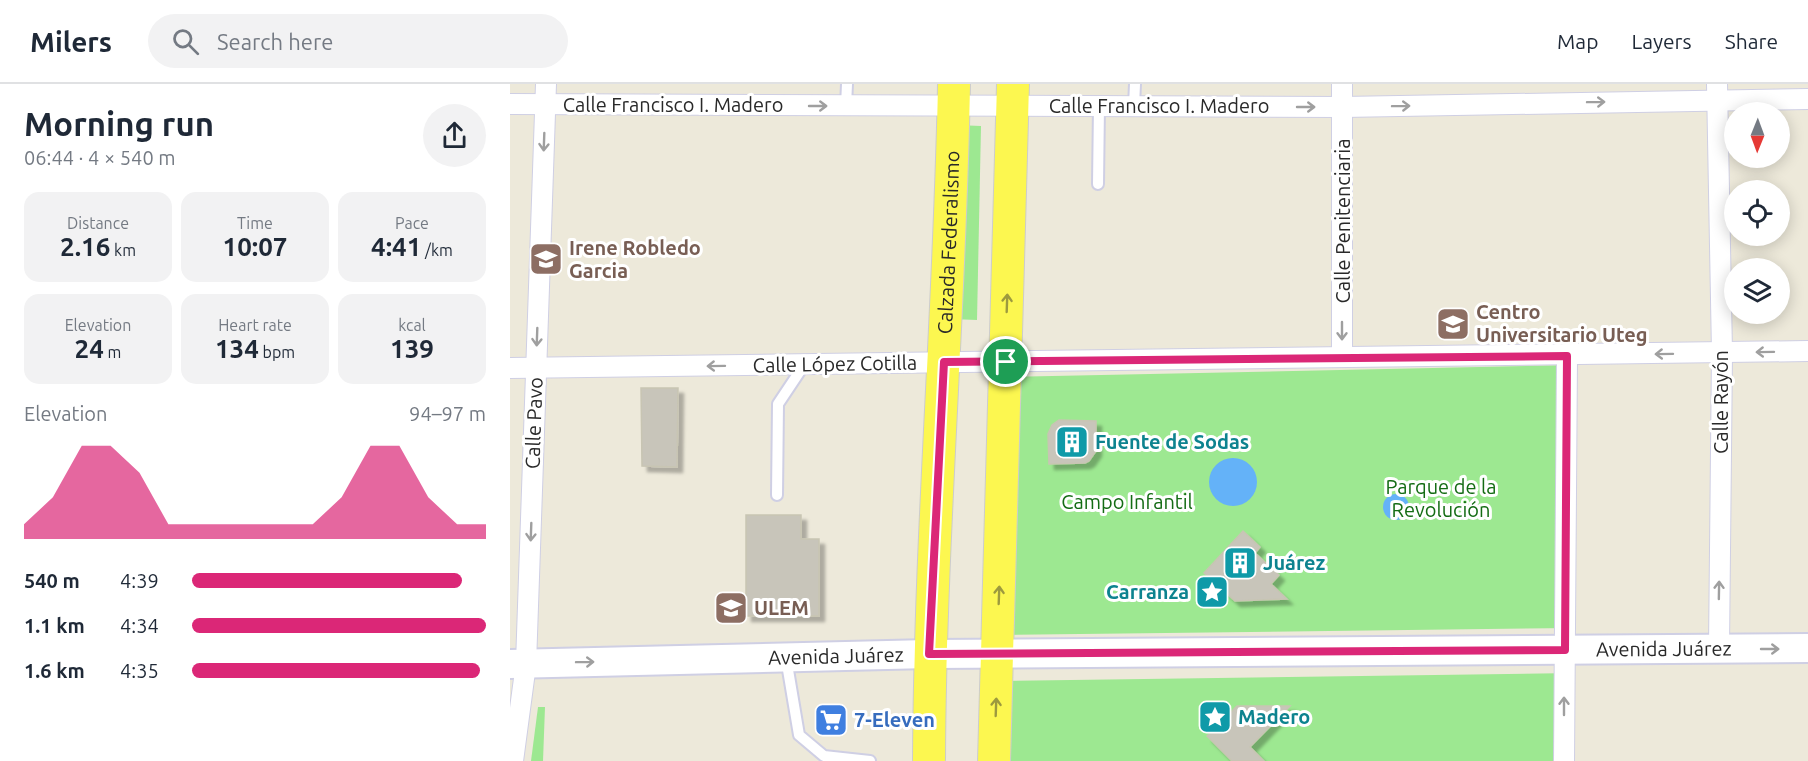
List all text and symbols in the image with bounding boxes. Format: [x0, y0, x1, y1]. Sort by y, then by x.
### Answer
search box [148, 14, 568, 68]
icon: search [169, 25, 202, 58]
text: Milers [30, 26, 112, 57]
text: Search here [217, 29, 333, 54]
text: Map [1557, 29, 1598, 53]
text: Layers [1631, 29, 1692, 53]
text: Share [1725, 29, 1778, 53]
street label: Calle Francisco I. Madero [563, 93, 783, 116]
street label: Calle Francisco I. Madero [1049, 94, 1269, 117]
one-way arrow [1586, 96, 1606, 108]
one-way arrow [808, 100, 828, 112]
one-way arrow [1391, 100, 1411, 112]
one-way arrow [1295, 101, 1315, 113]
north arrow [1724, 102, 1790, 168]
map controls [1724, 102, 1790, 324]
button: share [423, 104, 486, 167]
text: Morning run [24, 105, 214, 142]
one-way arrow [538, 132, 549, 152]
street label: Calle Penitenciaria [1331, 139, 1354, 303]
text: 06:44 · 4 × 540 m [24, 146, 176, 169]
street label: Calzada Federalismo [933, 150, 963, 335]
button: locate [1724, 180, 1790, 246]
text: Distance [67, 214, 129, 232]
text: Time [237, 214, 273, 232]
text: Pace [395, 214, 429, 232]
text: 2.16 [60, 232, 110, 261]
text: 10:07 [222, 232, 288, 261]
text: 4:41 [371, 232, 421, 261]
place label: Irene Robledo Garcia [569, 236, 701, 282]
text: km [110, 241, 136, 259]
text: /km [421, 241, 453, 259]
school or university icon: Irene Robledo Garcia [528, 241, 564, 277]
button: layers [1724, 258, 1790, 324]
one-way arrow [1002, 294, 1013, 314]
place label: Centro Universitario Uteg [1476, 300, 1648, 346]
school or university icon: Centro Universitario Uteg [1435, 306, 1471, 342]
text: Elevation [65, 316, 131, 334]
text: Heart rate [218, 316, 292, 334]
text: kcal [398, 316, 426, 334]
one-way arrow [1336, 321, 1348, 341]
one-way arrow [532, 327, 543, 347]
text: 24 [75, 334, 104, 363]
text: 134 [215, 334, 259, 363]
text: 139 [390, 334, 434, 363]
pin [980, 336, 1031, 387]
text: m [104, 343, 121, 361]
text: bpm [259, 343, 295, 361]
icon: arrive [989, 345, 1022, 378]
one-way arrow [1756, 347, 1776, 358]
one-way arrow [1654, 348, 1674, 360]
street label: Calle Rayón [1709, 350, 1732, 454]
street label: Calle López Cotilla [753, 351, 917, 376]
one-way arrow [707, 360, 727, 371]
street label: Calle Pavo [520, 377, 547, 469]
text: Elevation [24, 402, 107, 425]
text: 94–97 m [409, 402, 486, 425]
building icon: Fuente de Sodas [1054, 424, 1090, 460]
place label: Fuente de Sodas [1095, 430, 1249, 453]
park label: Parque de la Revolución [1385, 475, 1497, 521]
park label: Campo Infantil [1061, 490, 1193, 513]
one-way arrow [525, 522, 536, 542]
building icon: Juárez [1222, 545, 1258, 581]
place label: Juárez [1263, 551, 1326, 574]
text: 540 m [24, 569, 80, 592]
text: 4:39 [120, 569, 159, 592]
place icon: Carranza [1194, 574, 1230, 610]
place label: Carranza [1106, 580, 1189, 603]
one-way arrow [1713, 581, 1725, 601]
one-way arrow [993, 585, 1005, 605]
school or university icon: ULEM [713, 590, 749, 626]
place label: ULEM [754, 596, 809, 619]
text: 1.1 km [24, 614, 85, 637]
text: 4:34 [120, 614, 159, 637]
street label: Avenida Juárez [1596, 637, 1732, 660]
street label: Avenida Juárez [768, 643, 904, 669]
one-way arrow [1760, 643, 1780, 655]
one-way arrow [574, 656, 594, 668]
text: 1.6 km [24, 659, 85, 682]
text: 4:35 [120, 659, 159, 682]
one-way arrow [1558, 696, 1570, 716]
one-way arrow [990, 698, 1001, 718]
place icon: Madero [1197, 699, 1233, 735]
supermarket icon: 7-Eleven [813, 702, 849, 738]
place label: Madero [1238, 705, 1310, 728]
place label: 7-Eleven [854, 708, 935, 731]

